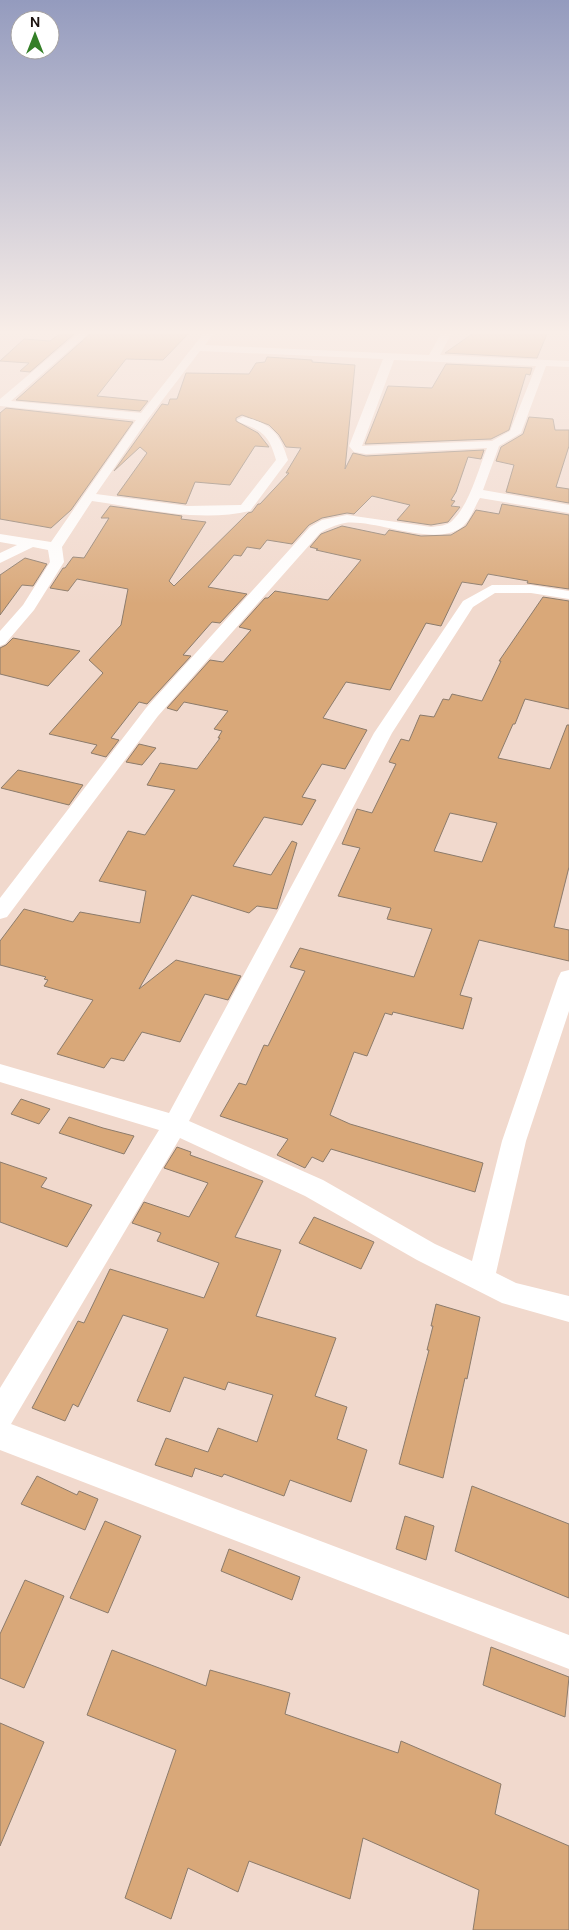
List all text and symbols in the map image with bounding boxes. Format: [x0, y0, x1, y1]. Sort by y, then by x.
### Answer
north arrow [10, 10, 60, 60]
text: N [30, 13, 40, 31]

